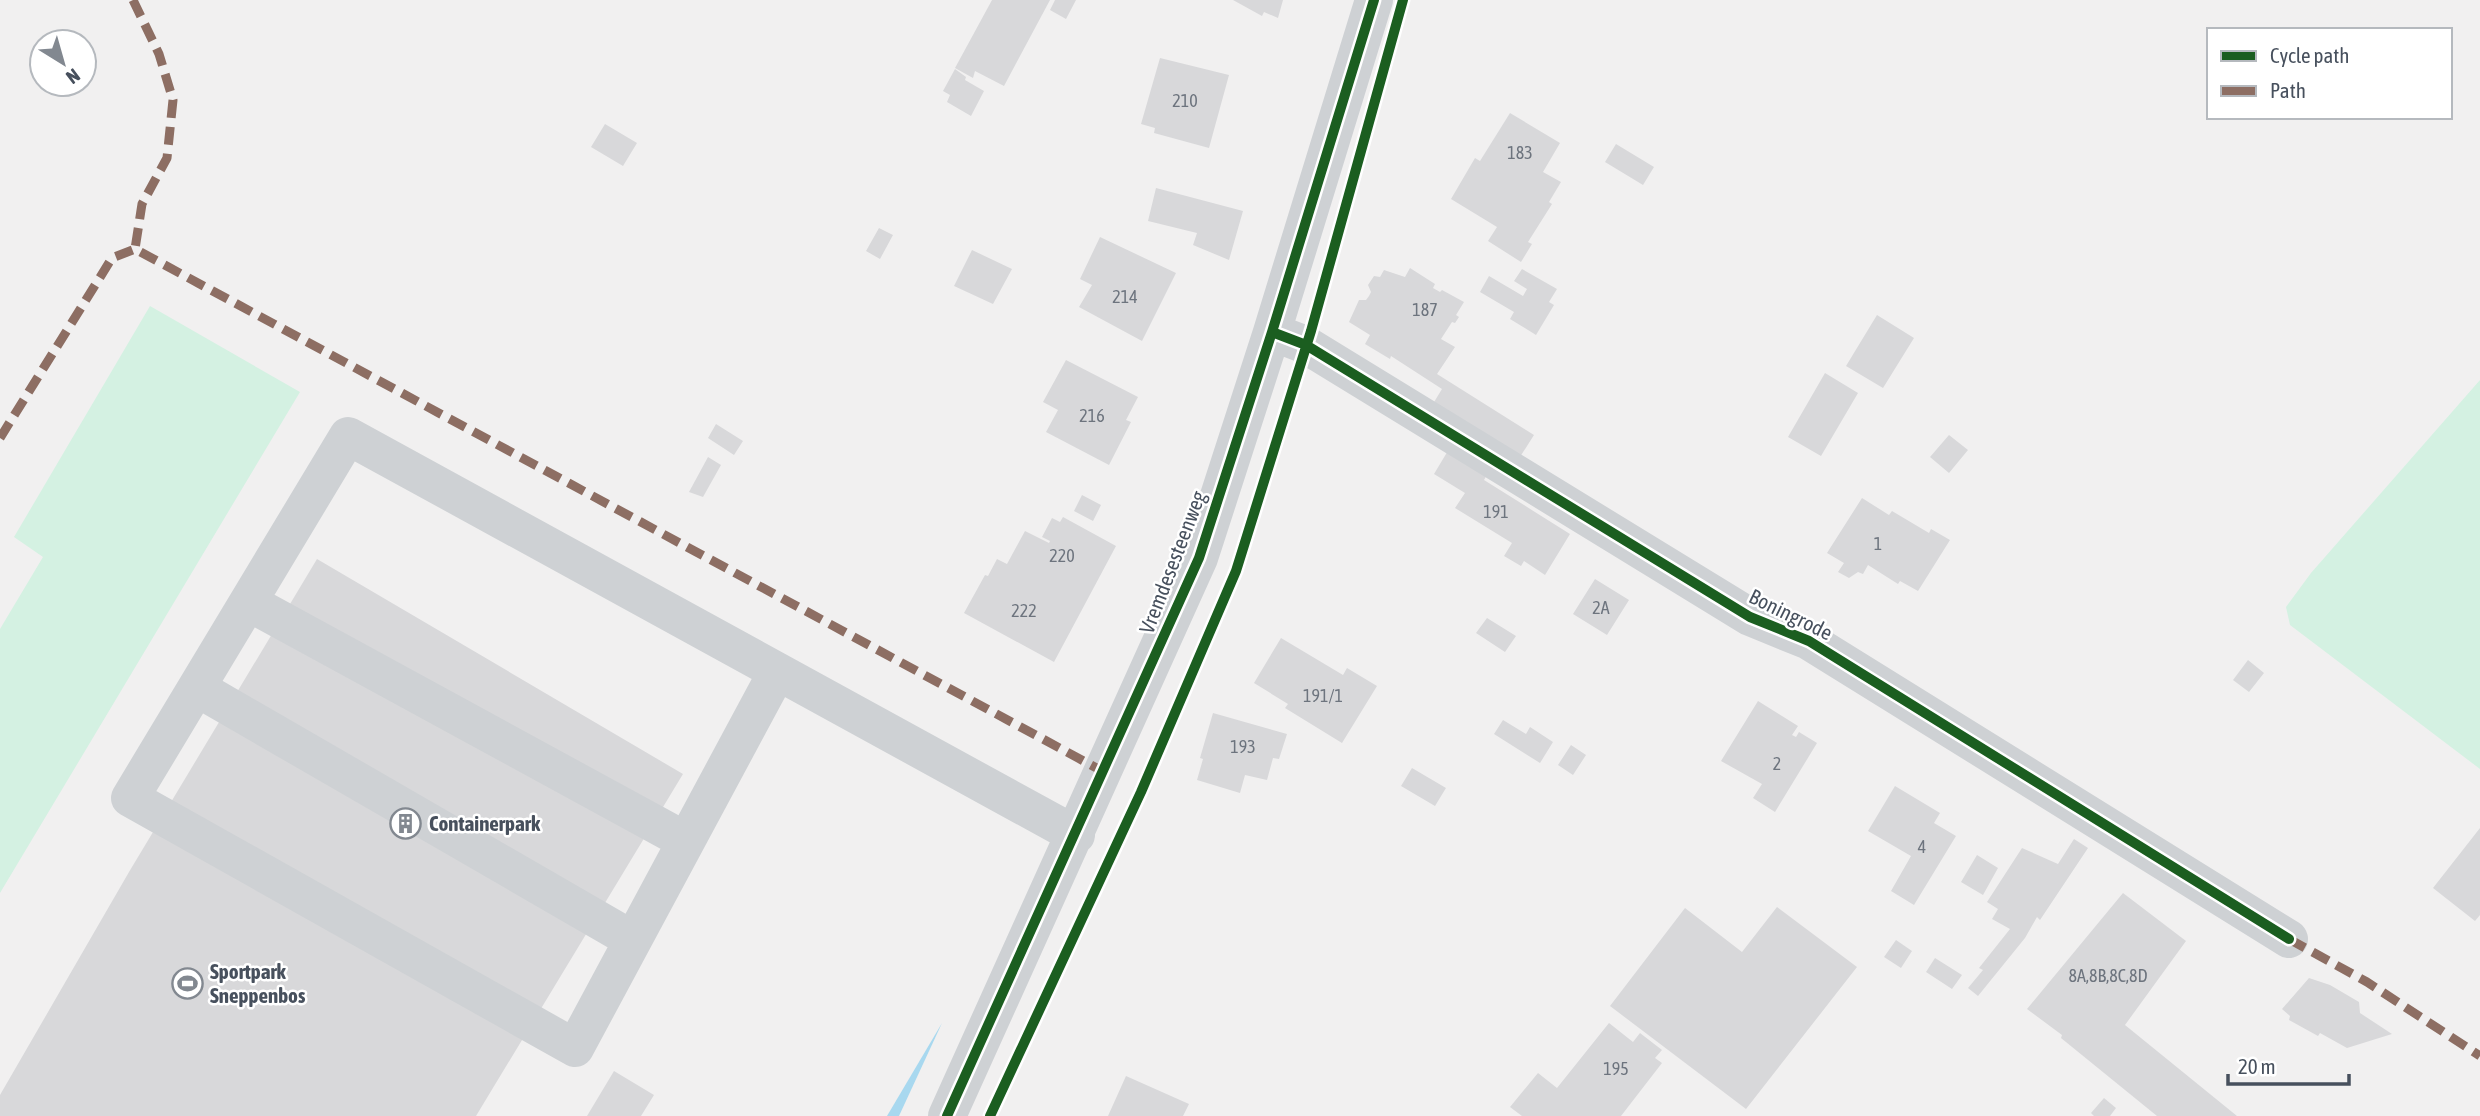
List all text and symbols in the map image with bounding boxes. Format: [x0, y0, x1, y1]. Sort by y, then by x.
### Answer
north arrow [28, 28, 98, 98]
legend [2207, 28, 2452, 119]
text: Cycle path [2270, 43, 2349, 67]
text: N [62, 64, 84, 89]
text: Path [2270, 78, 2306, 102]
house number: 210 [1172, 90, 1198, 111]
house number: 183 [1507, 142, 1533, 163]
house number: 214 [1112, 286, 1138, 307]
house number: 187 [1412, 299, 1438, 320]
house number: 216 [1079, 405, 1105, 426]
street label: Vremdesesteenweg [1134, 487, 1210, 637]
house number: 191 [1483, 501, 1509, 522]
house number: 1 [1874, 533, 1882, 554]
house number: 220 [1049, 545, 1075, 566]
street label: Boningrode [1745, 584, 1837, 644]
house number: 2A [1592, 597, 1610, 618]
house number: 222 [1011, 600, 1037, 621]
house number: 191/1 [1303, 685, 1343, 706]
house number: 193 [1230, 736, 1256, 757]
house number: 2 [1773, 753, 1781, 774]
building icon: Containerpark [389, 806, 423, 840]
place label: Containerpark [429, 811, 541, 835]
house number: 4 [1918, 836, 1926, 857]
place label: Sportpark Sneppenbos [210, 959, 306, 1007]
house number: 8A,8B,8C,8D [2069, 965, 2147, 986]
sports icon: Sportpark Sneppenbos [170, 966, 204, 1000]
scale bar [2228, 1042, 2349, 1086]
text: 20 m [2238, 1054, 2276, 1078]
house number: 195 [1603, 1058, 1629, 1079]

